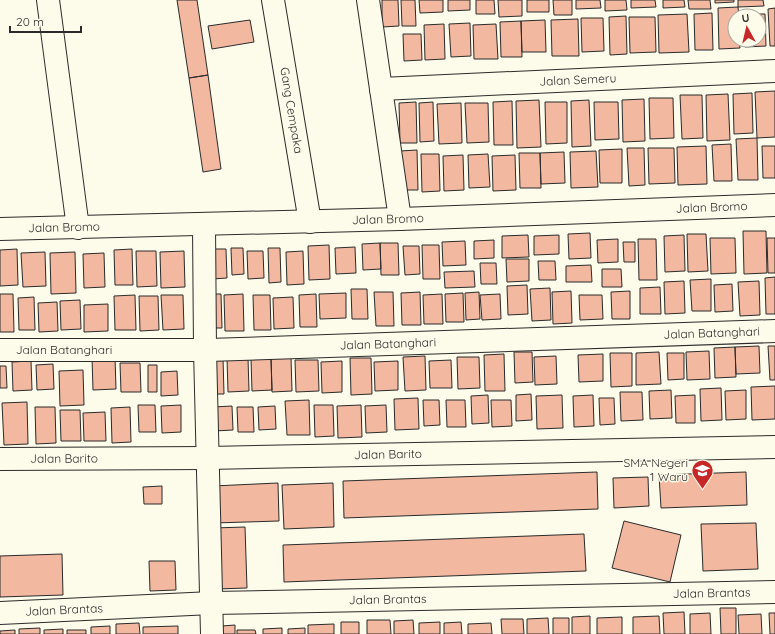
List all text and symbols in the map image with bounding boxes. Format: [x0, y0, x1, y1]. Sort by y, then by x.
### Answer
scale bar [10, 8, 81, 34]
north arrow [727, 8, 767, 48]
text: U [741, 11, 750, 26]
text: 20 m [16, 14, 44, 29]
street label: Gang Cempaka [277, 66, 306, 155]
street label: Jalan Semeru [539, 70, 617, 89]
street label: Jalan Bromo [675, 198, 748, 216]
street label: Jalan Bromo [352, 210, 424, 227]
street label: Jalan Bromo [28, 219, 100, 235]
street label: Jalan Batanghari [663, 324, 760, 342]
street label: Jalan Batanghari [339, 334, 436, 353]
street label: Jalan Batanghari [16, 342, 112, 357]
street label: Jalan Barito [354, 446, 422, 462]
street label: Jalan Barito [30, 451, 98, 466]
place label: SMA Negeri 1 Waru [624, 455, 688, 484]
school or university icon: SMA Negeri 1 Waru [690, 457, 716, 490]
street label: Jalan Brantas [673, 584, 751, 601]
street label: Jalan Brantas [349, 591, 427, 607]
street label: Jalan Brantas [25, 600, 104, 619]

